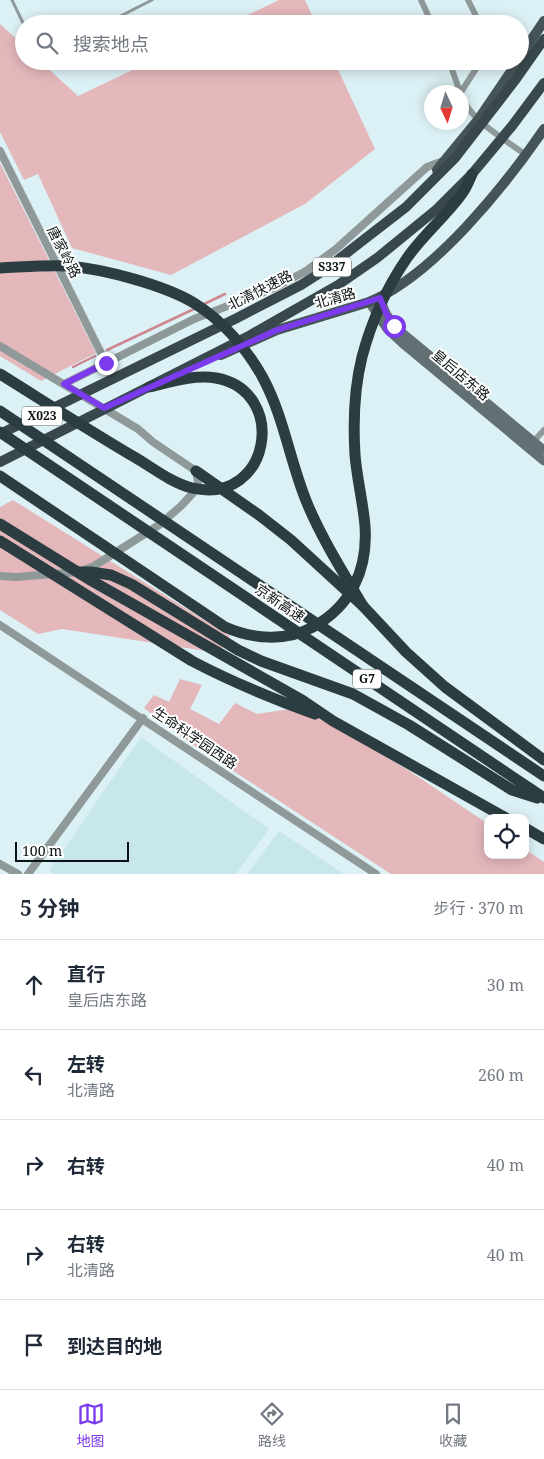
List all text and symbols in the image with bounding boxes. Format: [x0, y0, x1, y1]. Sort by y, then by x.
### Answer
search box [15, 15, 529, 70]
icon: search [33, 29, 61, 57]
text: 搜索地点 [73, 31, 149, 57]
north arrow [424, 85, 469, 130]
street label: 唐家岭路 [43, 223, 86, 281]
road number: S337 [313, 258, 351, 276]
street label: 北清快速路 [224, 265, 295, 314]
street label: 北清路 [312, 283, 358, 312]
route start [383, 315, 406, 338]
street label: 皇后店东路 [428, 345, 494, 404]
route end [95, 352, 118, 375]
road number: X023 [22, 406, 62, 426]
street label: 京新高速 [252, 579, 309, 626]
road number: G7 [353, 670, 381, 689]
street label: 生命科学园西路 [149, 702, 241, 773]
map controls [484, 814, 529, 859]
button: locate [484, 814, 529, 859]
scale bar [15, 839, 129, 862]
text: 100 m [22, 841, 62, 860]
text: 5 分钟 [20, 894, 79, 922]
text: 步行 · 370 m [434, 897, 524, 919]
text: 直行 [67, 961, 105, 987]
icon: ahead [20, 971, 48, 999]
text: 30 m [487, 974, 524, 996]
text: 皇后店东路 [67, 989, 147, 1011]
text: 左转 [67, 1051, 105, 1077]
icon: left [20, 1061, 48, 1089]
text: 260 m [478, 1064, 524, 1086]
text: 北清路 [67, 1079, 115, 1101]
icon: right [20, 1151, 48, 1179]
text: 右转 [67, 1153, 105, 1179]
text: 40 m [487, 1154, 524, 1176]
text: 右转 [67, 1231, 105, 1257]
icon: right [20, 1241, 48, 1269]
text: 40 m [487, 1244, 524, 1266]
text: 北清路 [67, 1259, 115, 1281]
icon: arrive [20, 1331, 48, 1359]
text: 到达目的地 [67, 1333, 162, 1359]
tab: 地图 [77, 1400, 105, 1450]
tab: 路线 [258, 1400, 286, 1450]
tab: 收藏 [439, 1400, 467, 1450]

